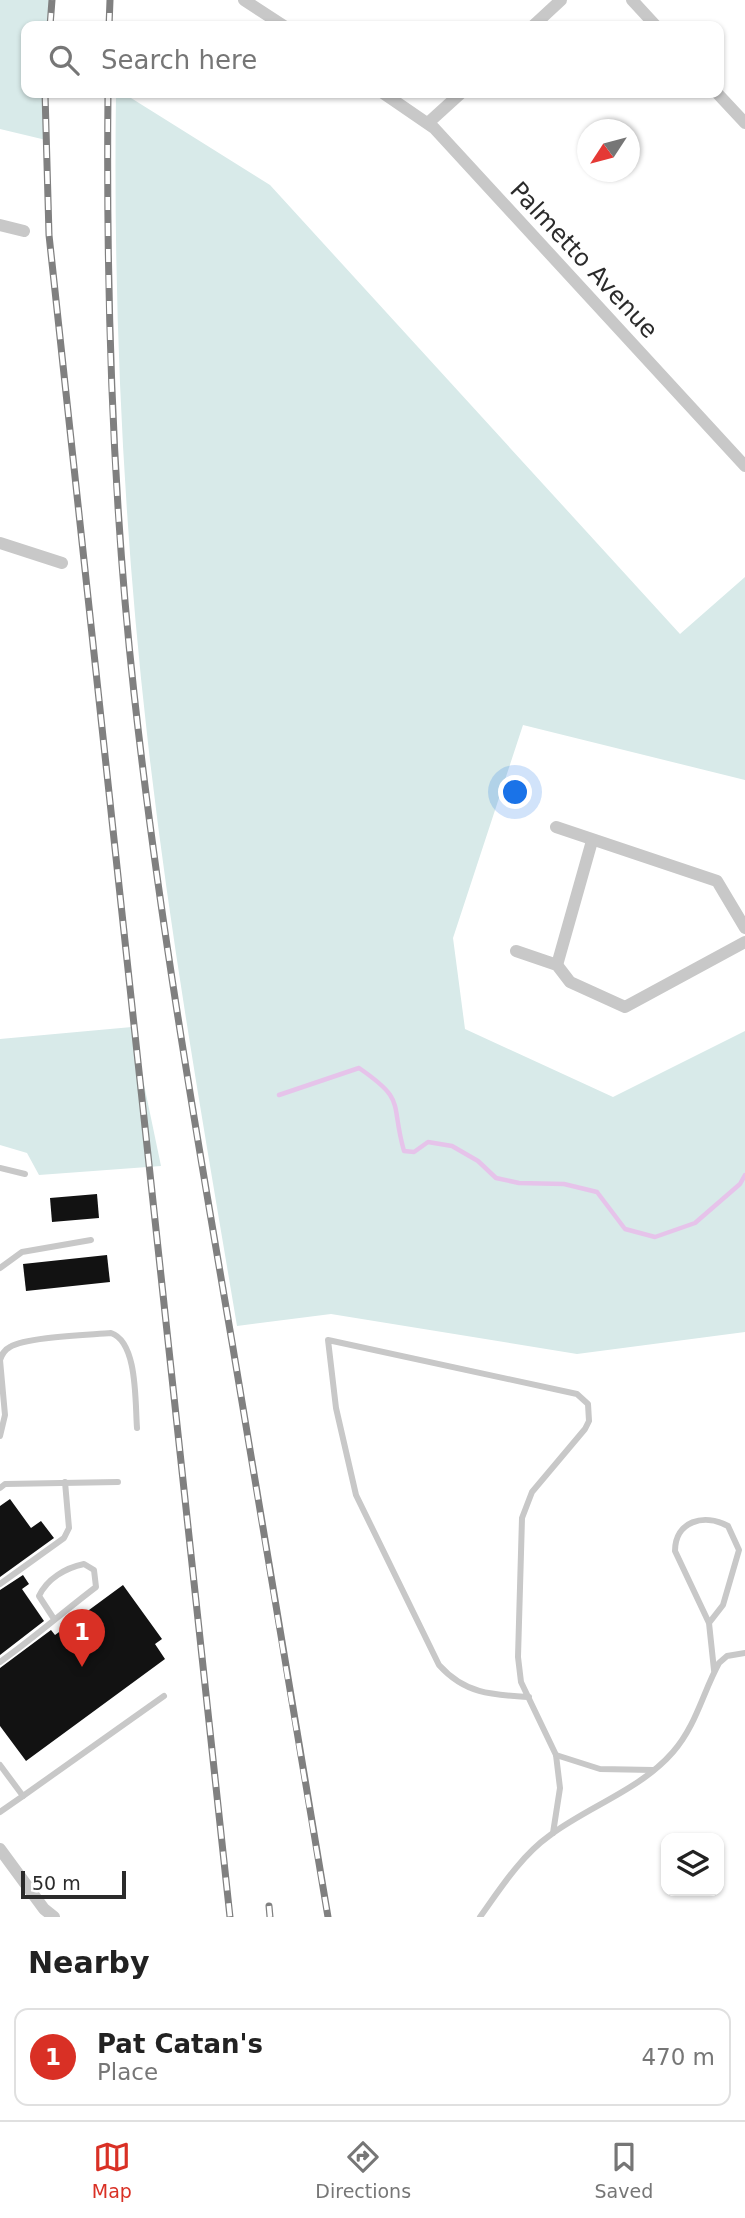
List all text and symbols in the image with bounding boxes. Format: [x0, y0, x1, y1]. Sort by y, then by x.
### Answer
search box [21, 21, 724, 98]
icon: search [45, 41, 83, 79]
text: Search here [101, 45, 257, 75]
north arrow [577, 119, 640, 182]
street label: Palmetto Avenue [504, 176, 664, 344]
your location [498, 775, 532, 809]
pin: 1 [59, 1609, 105, 1667]
map controls [661, 1833, 724, 1896]
button: layers [661, 1833, 724, 1896]
scale bar [21, 1868, 126, 1900]
text: 50 m [32, 1872, 81, 1894]
text: Nearby [28, 1945, 150, 1980]
text: Pat Catan's [97, 2029, 263, 2059]
text: 1 [45, 2044, 61, 2070]
text: 470 m [641, 2044, 715, 2070]
text: Place [97, 2059, 158, 2085]
tab: Map [92, 2138, 132, 2202]
tab: Directions [315, 2138, 411, 2202]
tab: Saved [595, 2138, 653, 2202]

